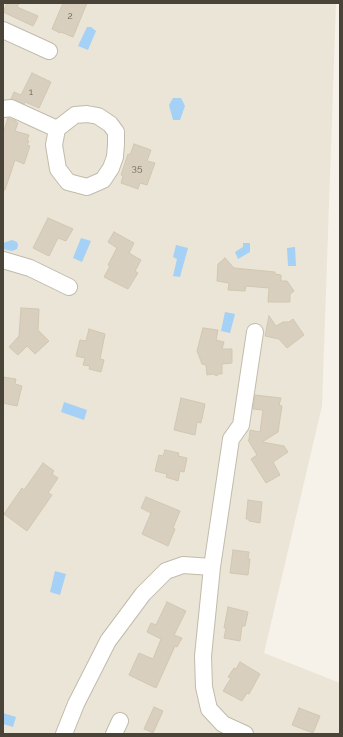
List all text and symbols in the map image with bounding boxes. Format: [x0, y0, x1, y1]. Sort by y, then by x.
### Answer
house number: 2 [67, 10, 73, 22]
house number: 1 [29, 86, 33, 98]
house number: 35 [132, 162, 142, 174]

